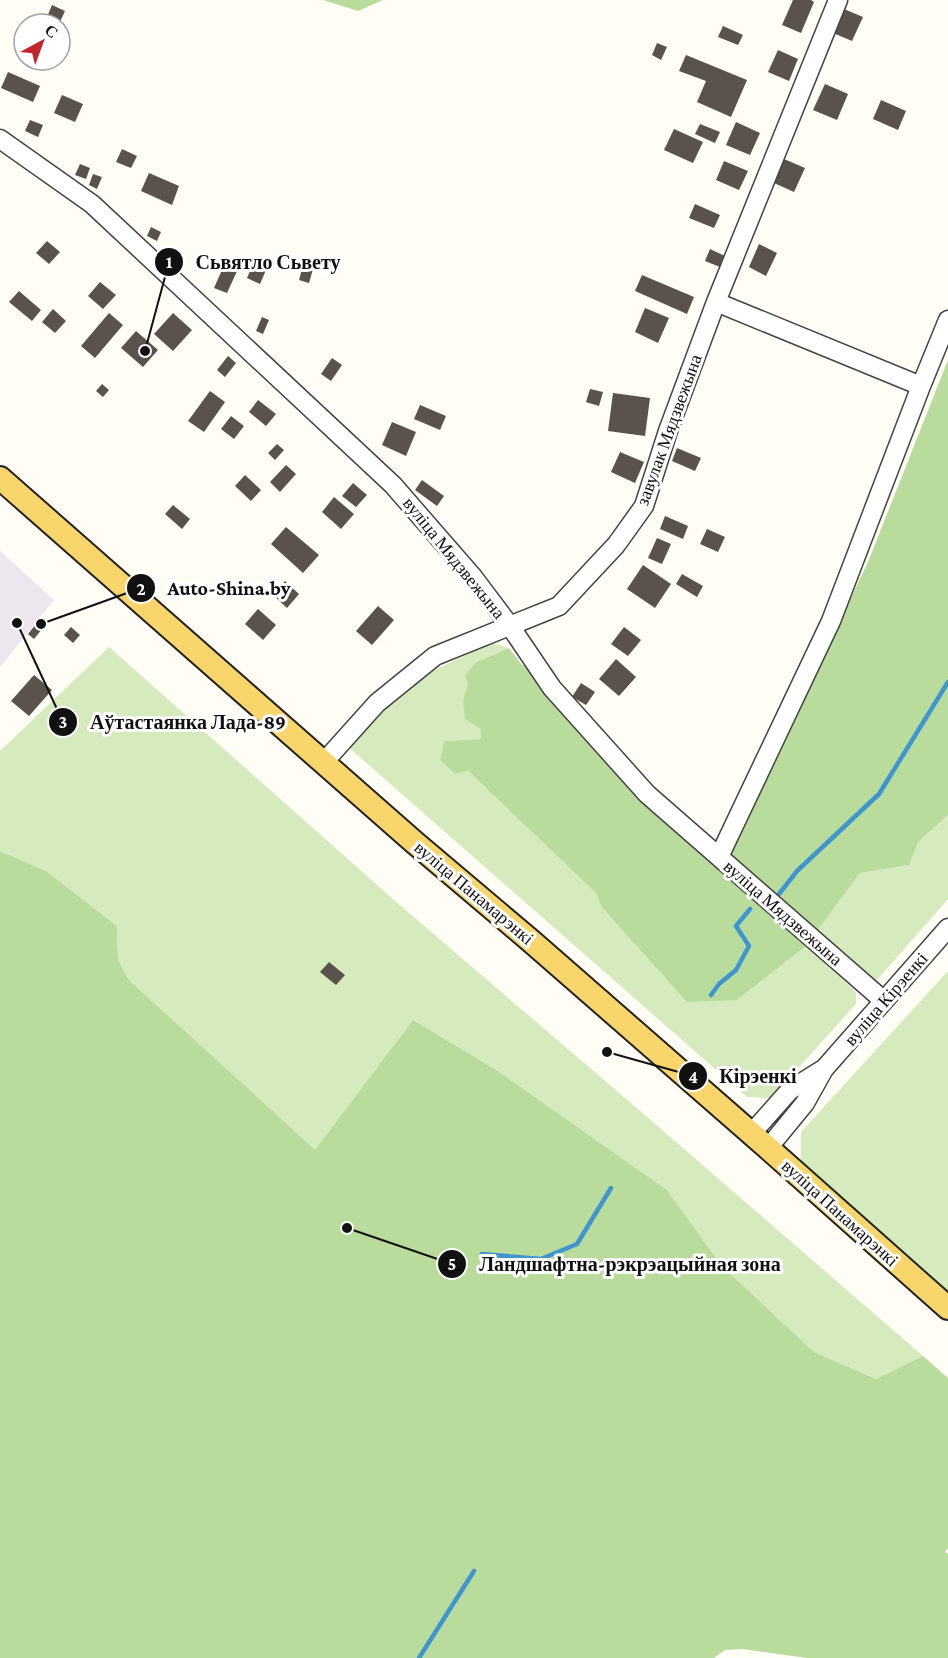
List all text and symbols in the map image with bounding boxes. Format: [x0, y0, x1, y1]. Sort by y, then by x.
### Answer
north arrow [12, 12, 72, 72]
text: С [42, 21, 61, 41]
callout: Сьвятло Сьвету [154, 243, 353, 281]
text: Сьвятло Сьвету [195, 251, 341, 274]
text: 1 [166, 252, 173, 272]
street label: завулак Мядзвежына [632, 352, 706, 508]
street label: вуліца Мядзвежына [399, 493, 509, 623]
callout: Auto-Shina.by [126, 569, 303, 607]
text: Auto-Shina.by [167, 577, 291, 599]
text: 2 [136, 579, 146, 599]
callout: Аўтастаянка Лада-89 [48, 703, 298, 741]
text: Аўтастаянка Лада-89 [90, 711, 286, 734]
text: 3 [59, 712, 67, 732]
street label: вуліца Панамарэнкі [410, 837, 538, 949]
street label: вуліца Мядзвежына [720, 856, 846, 970]
street label: вуліца Кірэенкі [840, 948, 932, 1050]
callout: Кірэенкі [678, 1057, 809, 1095]
text: Кірэенкі [719, 1065, 797, 1088]
text: 4 [688, 1067, 698, 1087]
street label: вуліца Панамарэнкі [778, 1156, 902, 1270]
callout: Ландшафтна-рэкрэацыйная зона [437, 1245, 793, 1283]
text: Ландшафтна-рэкрэацыйная зона [479, 1253, 781, 1276]
text: 5 [448, 1254, 456, 1274]

